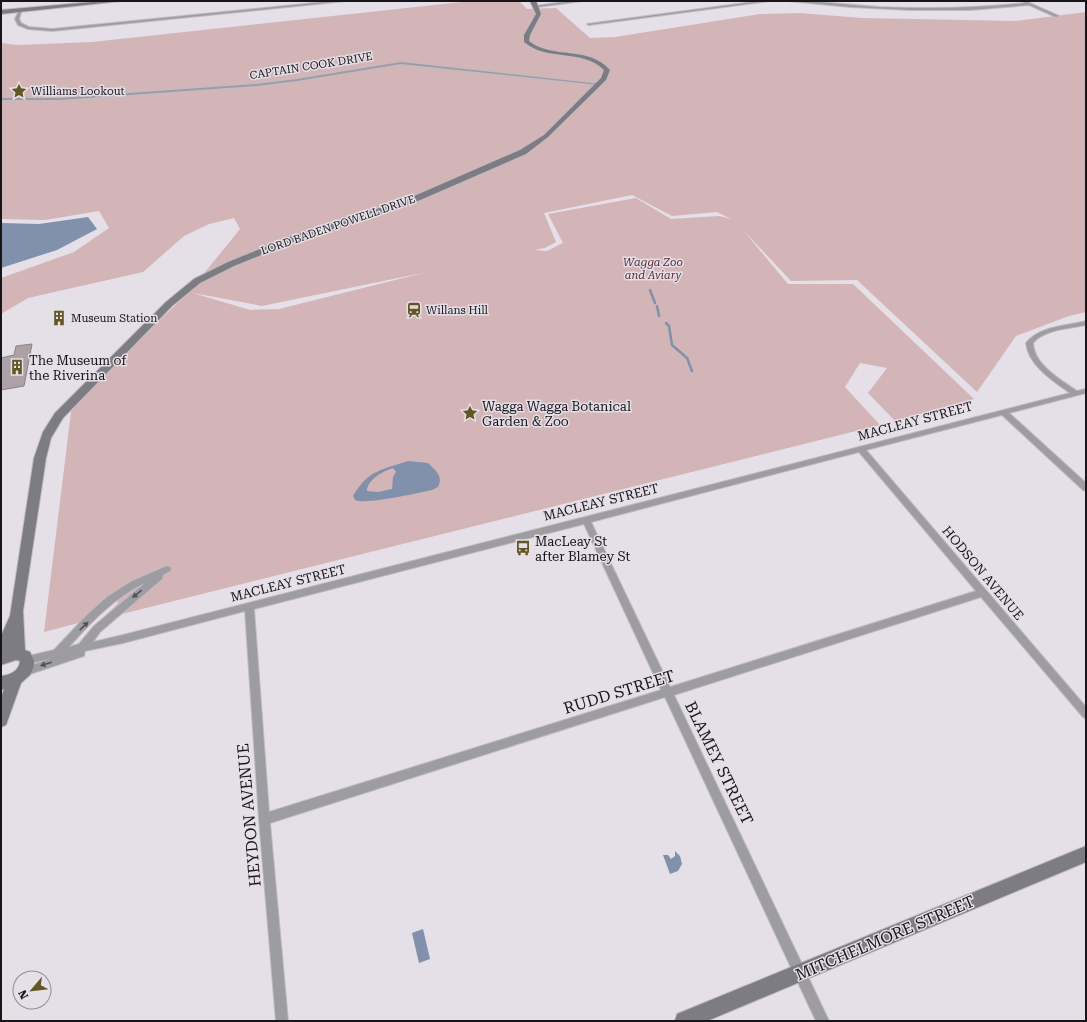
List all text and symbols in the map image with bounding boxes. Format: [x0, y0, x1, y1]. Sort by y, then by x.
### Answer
street label: CAPTAIN COOK DRIVE [249, 50, 373, 82]
place icon: Williams Lookout [10, 82, 28, 100]
place label: Williams Lookout [31, 85, 125, 98]
street label: LORD BADEN POWELL DRIVE [259, 192, 417, 258]
park label: Wagga Zoo and Aviary [623, 256, 683, 282]
station icon: Willans Hill [405, 301, 423, 319]
place label: Willans Hill [426, 304, 489, 317]
building icon: Museum Station [50, 309, 68, 327]
place label: Museum Station [71, 312, 157, 325]
place label: The Museum of the Riverina [29, 353, 127, 383]
building icon: The Museum of the Riverina [8, 358, 26, 376]
street label: MACLEAY STREET [856, 398, 974, 444]
place label: Wagga Wagga Botanical Garden & Zoo [482, 399, 631, 429]
place icon: Wagga Wagga Botanical Garden & Zoo [461, 404, 479, 422]
street label: MACLEAY STREET [542, 480, 661, 524]
street label: HODSON AVENUE [939, 523, 1027, 623]
place label: MacLeay St after Blamey St [535, 534, 631, 564]
bus stop icon: MacLeay St after Blamey St [514, 539, 532, 557]
street label: MACLEAY STREET [229, 561, 348, 605]
one-way arrow [132, 590, 143, 599]
one-way arrow [79, 621, 89, 631]
one-way arrow [40, 662, 52, 668]
street label: RUDD STREET [561, 666, 677, 718]
street label: BLAMEY STREET [681, 698, 757, 828]
street label: HEYDON AVENUE [233, 742, 265, 888]
street label: MITCHELMORE STREET [793, 892, 978, 984]
north arrow [12, 970, 52, 1010]
text: N [16, 987, 31, 1001]

